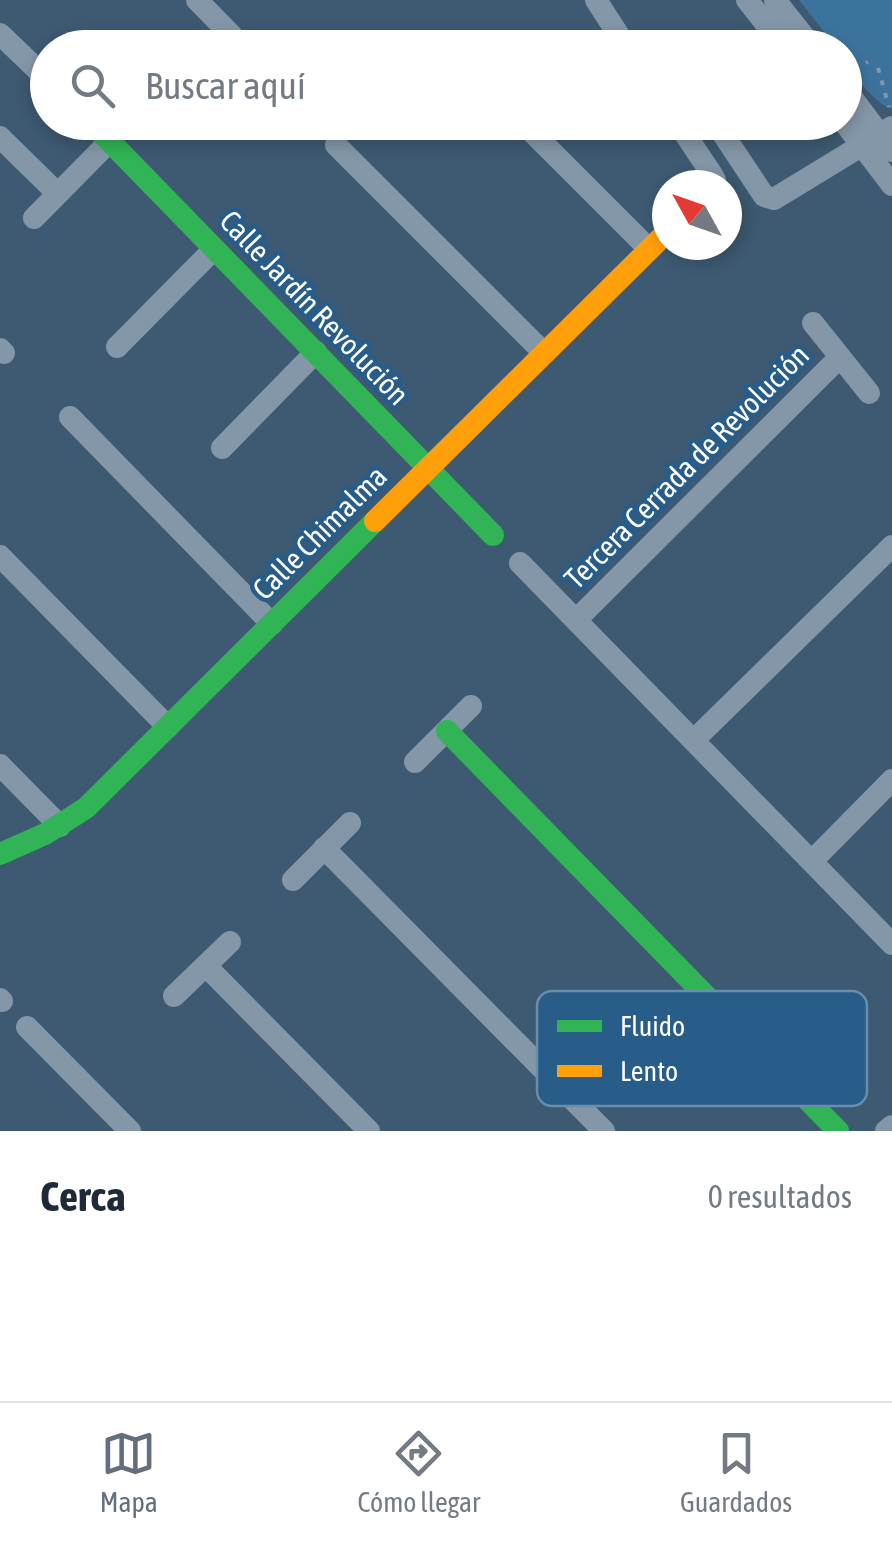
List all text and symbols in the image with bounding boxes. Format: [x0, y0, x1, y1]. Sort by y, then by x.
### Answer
search box [30, 30, 862, 140]
icon: search [65, 58, 120, 113]
text: Buscar aquí [145, 64, 306, 107]
north arrow [652, 170, 742, 260]
street label: Calle Jardín Revolución [213, 203, 416, 411]
street label: Tercera Cerrada de Revolución [557, 337, 815, 595]
street label: Calle Chimalma [245, 458, 393, 606]
legend [537, 991, 867, 1106]
text: Fluido [620, 1010, 685, 1042]
text: Lento [620, 1055, 678, 1087]
text: Cerca [40, 1172, 125, 1220]
text: 0 resultados [708, 1178, 852, 1215]
tab: Mapa [100, 1426, 158, 1518]
tab: Cómo llegar [357, 1426, 480, 1518]
tab: Guardados [680, 1426, 792, 1518]

